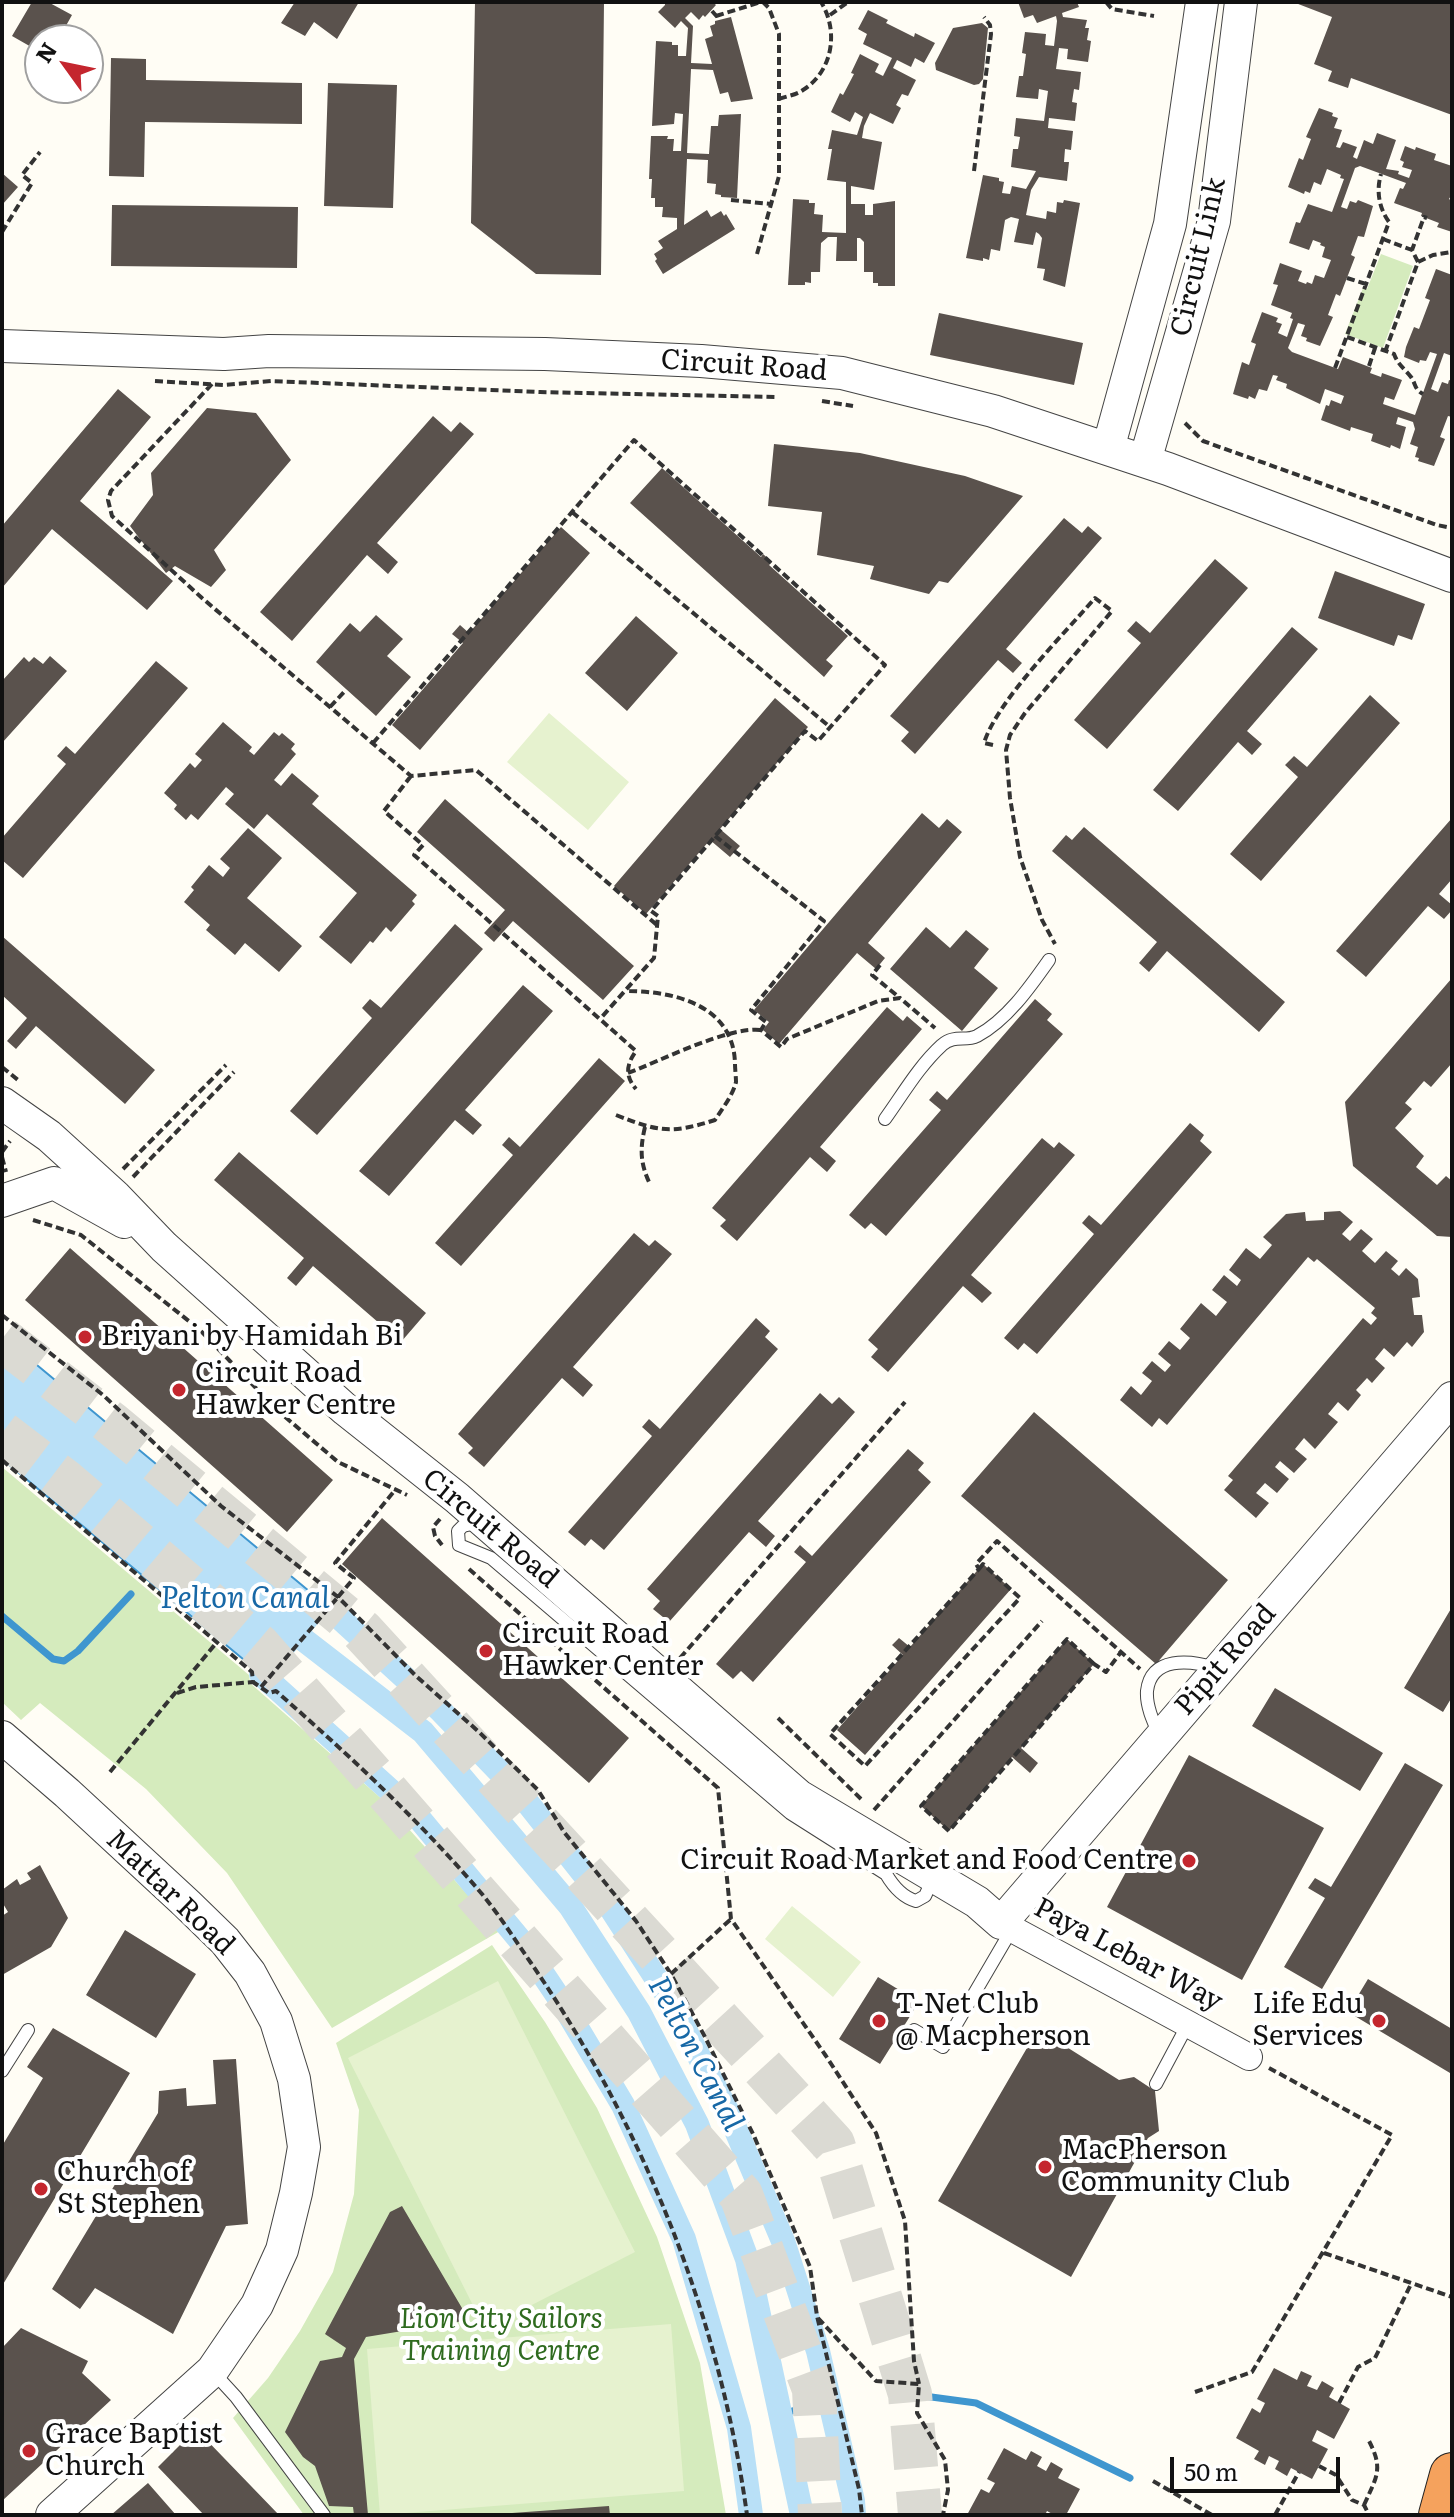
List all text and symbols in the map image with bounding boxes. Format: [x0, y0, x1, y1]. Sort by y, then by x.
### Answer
north arrow [24, 24, 104, 104]
text: N [26, 35, 64, 68]
street label: Circuit Link [1164, 174, 1234, 340]
street label: Circuit Road [660, 343, 828, 389]
place label: Briyani by Hamidah Bi [101, 1320, 402, 1354]
marker: Briyani by Hamidah Bi [76, 1328, 94, 1346]
place label: Circuit Road Hawker Centre [195, 1357, 396, 1423]
marker: Circuit Road Hawker Centre [170, 1381, 188, 1399]
street label: Circuit Road [415, 1462, 565, 1596]
water label: Pelton Canal [160, 1581, 330, 1617]
street label: Pipit Road [1168, 1597, 1284, 1723]
place label: Circuit Road Hawker Center [502, 1618, 703, 1684]
marker: Circuit Road Hawker Center [477, 1642, 495, 1660]
street label: Mattar Road [99, 1823, 241, 1963]
place label: Circuit Road Market and Food Centre [680, 1844, 1173, 1878]
marker: Circuit Road Market and Food Centre [1180, 1852, 1198, 1870]
street label: Paya Lebar Way [1028, 1891, 1228, 2019]
water label: Pelton Canal [639, 1971, 751, 2137]
place label: T-Net Club @ Macpherson [895, 1988, 1091, 2054]
place label: Life Edu Services [1252, 1988, 1363, 2054]
marker: T-Net Club @ Macpherson [870, 2012, 888, 2030]
marker: Life Edu Services [1370, 2012, 1388, 2030]
place label: MacPherson Community Club [1061, 2134, 1290, 2200]
place label: Church of St Stephen [57, 2156, 200, 2222]
marker: MacPherson Community Club [1036, 2158, 1054, 2176]
marker: Church of St Stephen [32, 2180, 50, 2198]
park label: Lion City Sailors Training Centre [399, 2303, 603, 2369]
place label: Grace Baptist Church [45, 2418, 223, 2484]
scale bar [1174, 2441, 1344, 2491]
marker: Grace Baptist Church [20, 2442, 38, 2460]
text: 50 m [1184, 2453, 1238, 2488]

